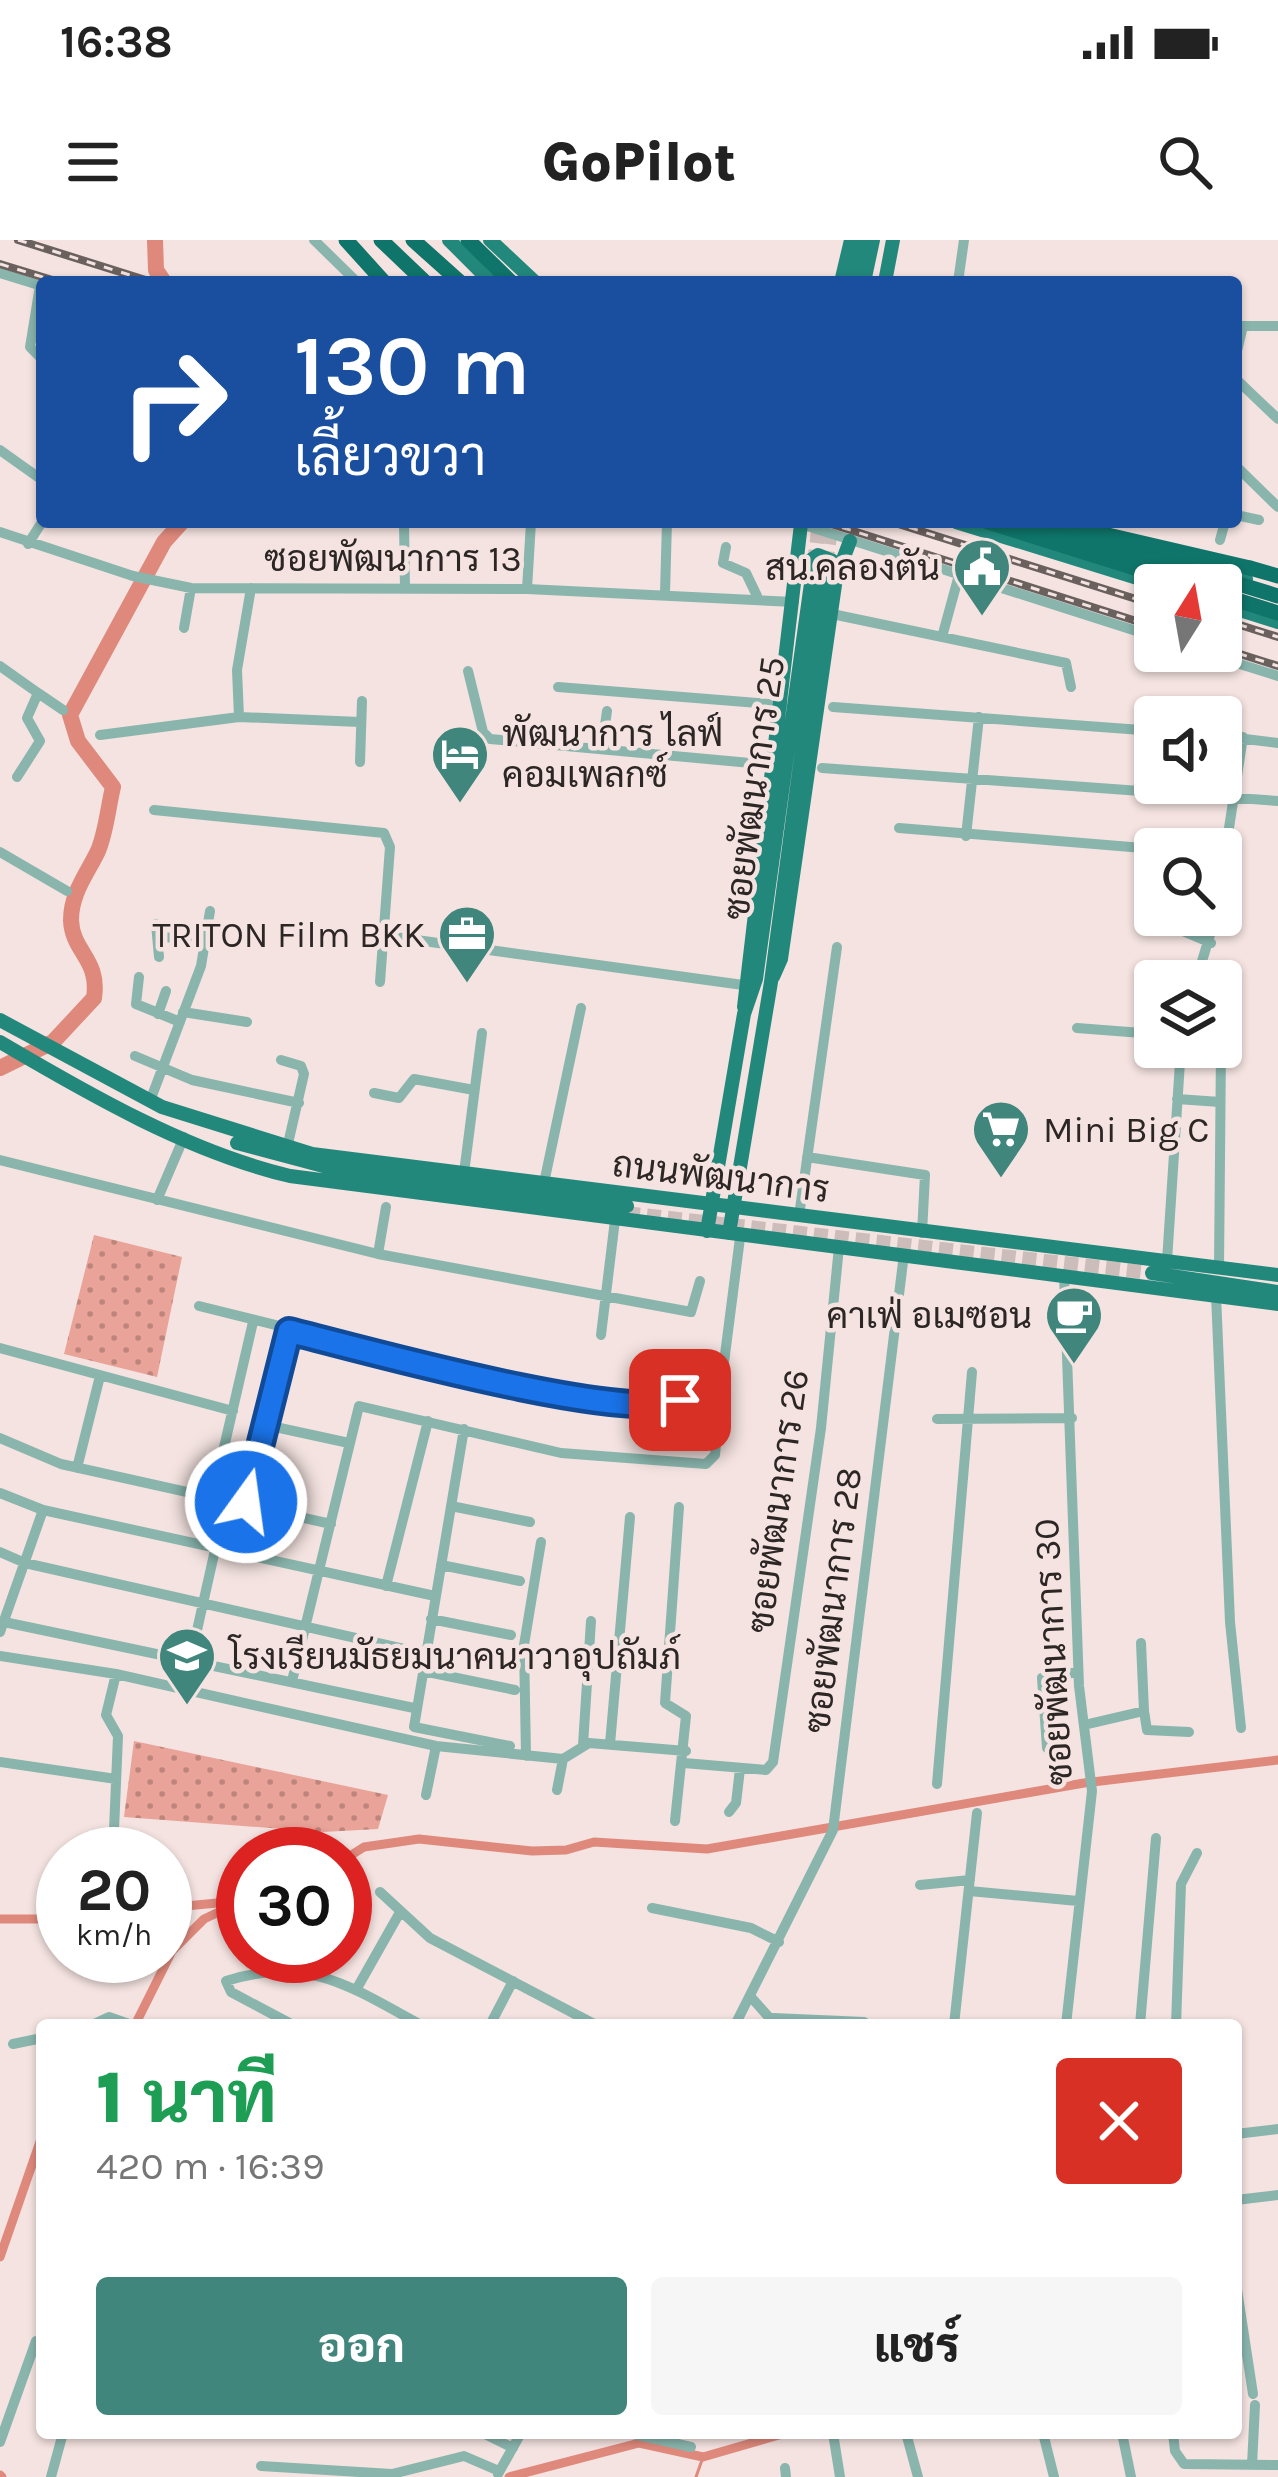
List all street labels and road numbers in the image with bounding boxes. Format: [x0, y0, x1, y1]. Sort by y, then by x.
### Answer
street label: ซอยพัฒนาการ 13 [264, 538, 522, 580]
street label: ซอยพัฒนาการ 25 [715, 654, 793, 923]
street label: ถนนพัฒนาการ [610, 1143, 832, 1211]
street label: ซอยพัฒนาการ 26 [739, 1367, 817, 1636]
street label: ซอยพัฒนาการ 28 [796, 1465, 870, 1735]
street label: ซอยพัฒนาการ 30 [1025, 1518, 1081, 1786]

